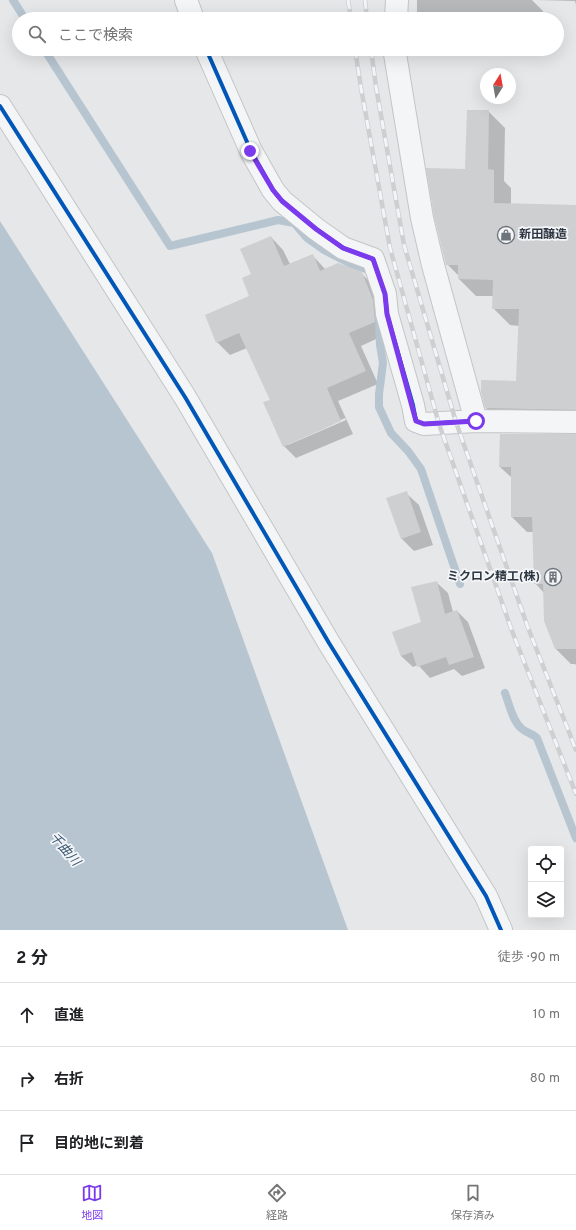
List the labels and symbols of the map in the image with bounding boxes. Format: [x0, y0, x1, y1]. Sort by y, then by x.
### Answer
north arrow [480, 68, 516, 104]
route end [241, 142, 259, 160]
shop icon: 新田醸造 [496, 225, 516, 245]
place label: 新田醸造 [519, 227, 567, 243]
route start [467, 412, 485, 430]
building icon: ミクロン精工(株) [543, 567, 563, 587]
place label: ミクロン精工(株) [447, 569, 540, 585]
water label: 千曲川 [45, 830, 84, 871]

